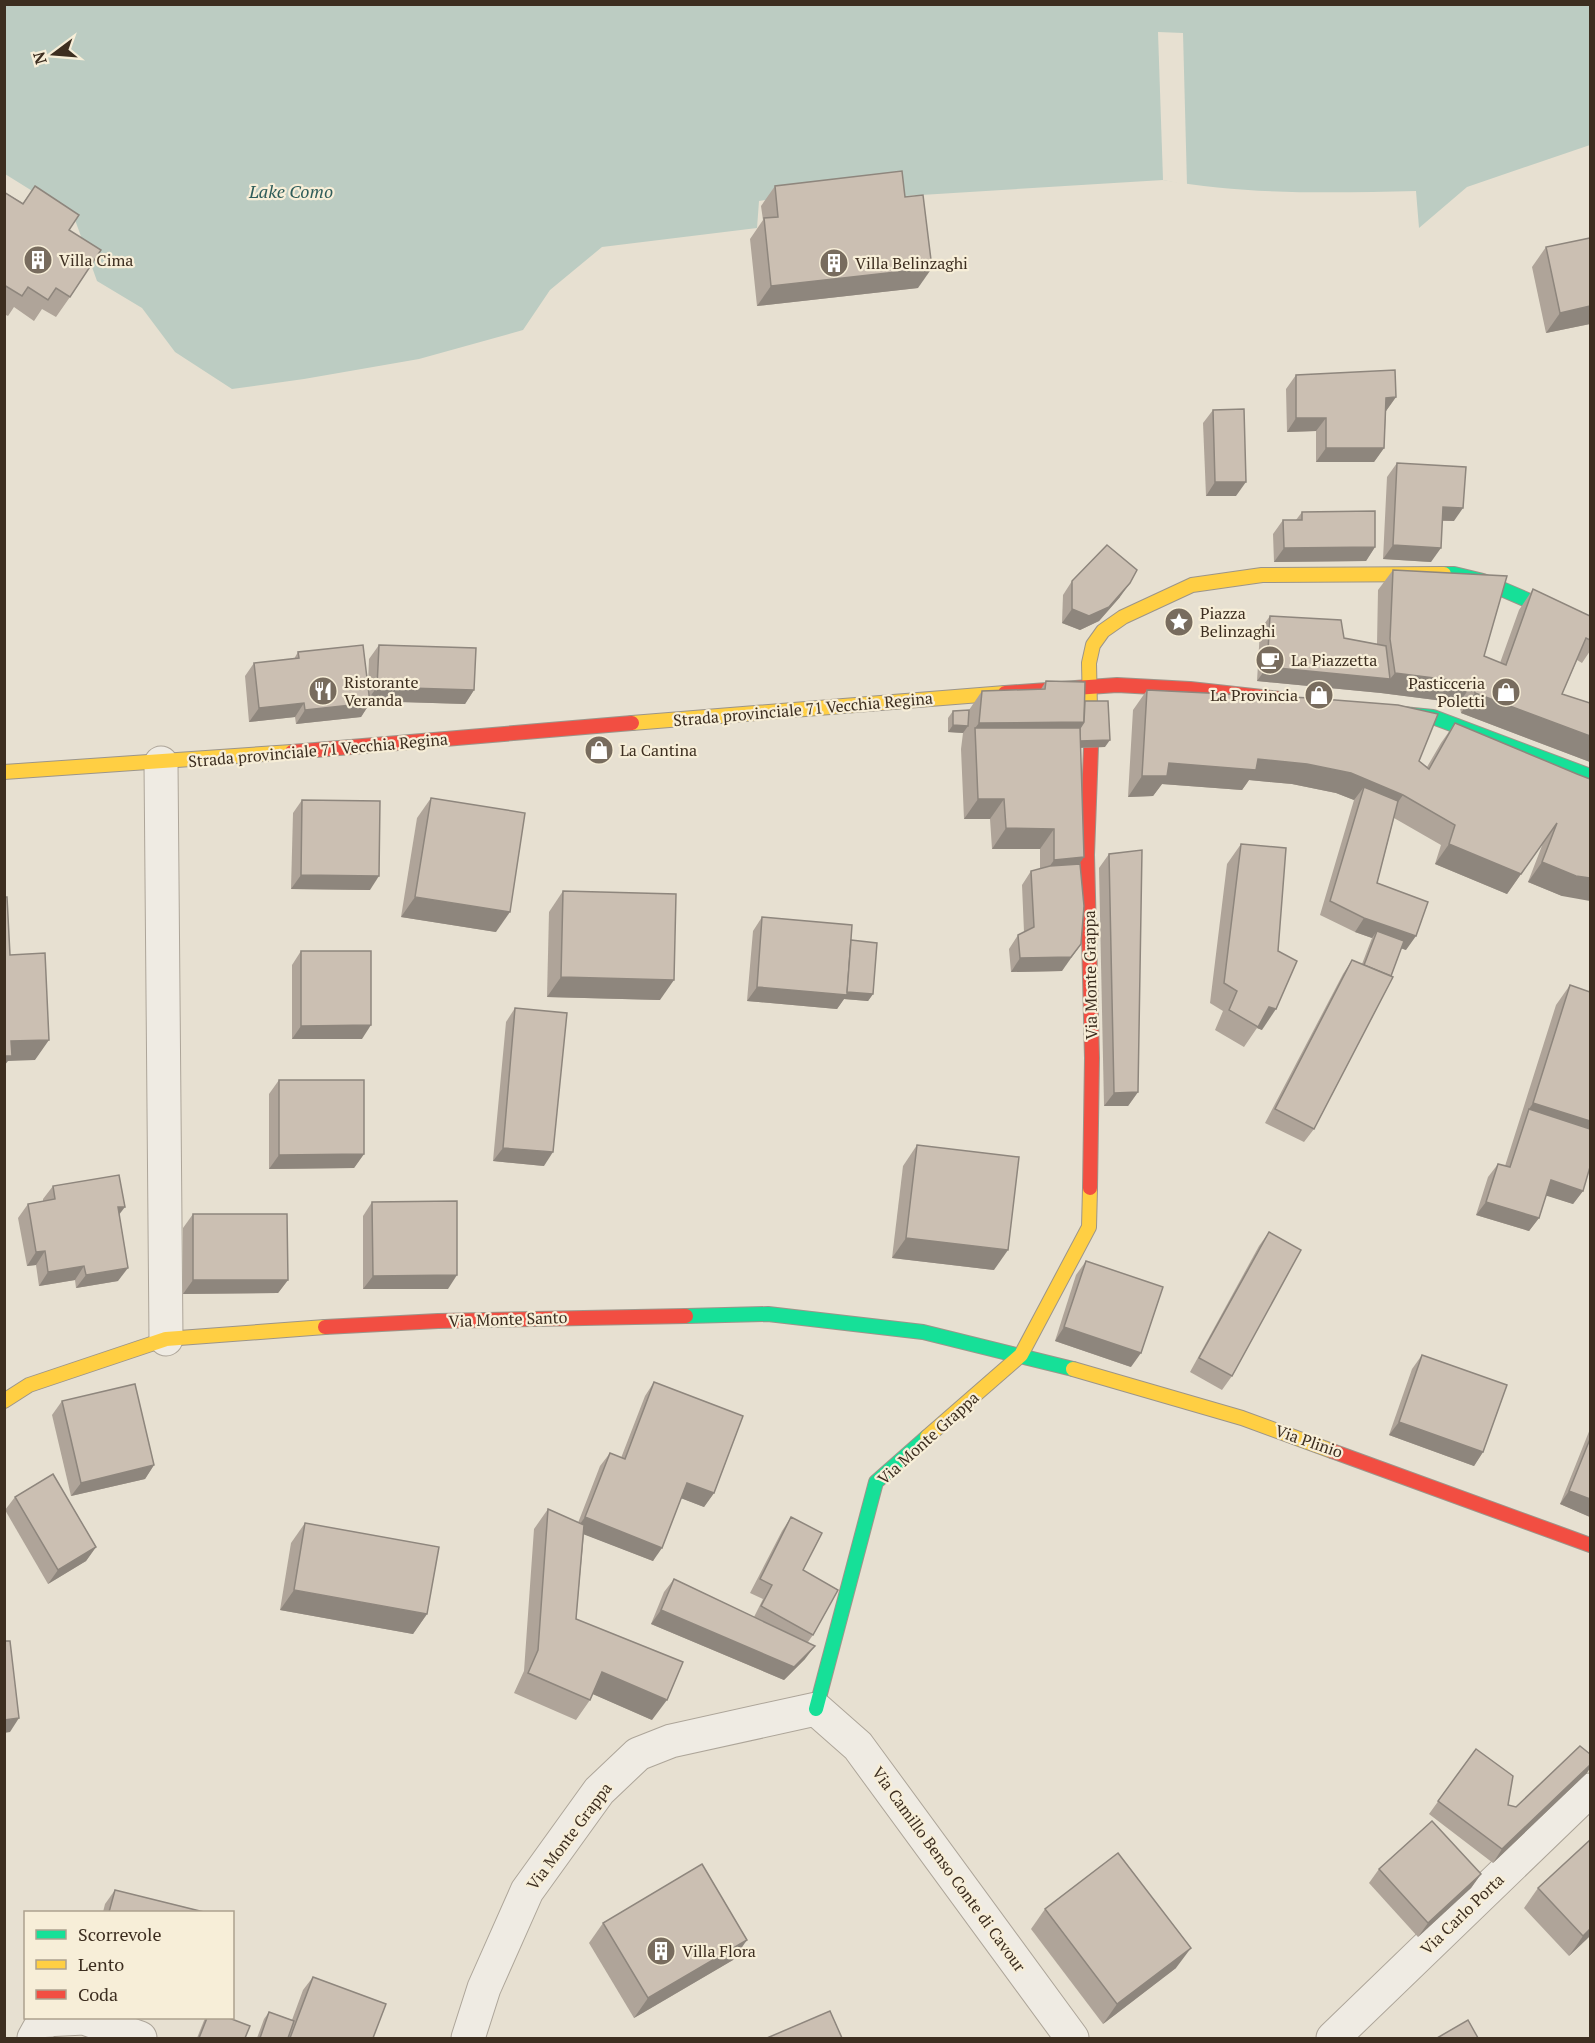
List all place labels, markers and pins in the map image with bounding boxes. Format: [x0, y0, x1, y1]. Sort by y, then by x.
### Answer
building icon: Villa Cima [22, 244, 54, 276]
building icon: Villa Belinzaghi [818, 247, 850, 279]
place label: Villa Cima [59, 249, 133, 271]
place label: Villa Belinzaghi [855, 252, 968, 274]
place label: Piazza Belinzaghi [1200, 602, 1276, 642]
place icon: Piazza Belinzaghi [1163, 606, 1195, 638]
cafe icon: La Piazzetta [1254, 644, 1286, 676]
place label: La Piazzetta [1291, 649, 1377, 671]
place label: Ristorante Veranda [344, 671, 418, 711]
place label: Pasticceria Poletti [1408, 672, 1485, 712]
restaurant icon: Ristorante Veranda [307, 675, 339, 707]
shop icon: Pasticceria Poletti [1490, 676, 1522, 708]
shop icon: La Provincia [1303, 679, 1335, 711]
place label: La Provincia [1210, 684, 1298, 706]
shop icon: La Cantina [583, 734, 615, 766]
place label: La Cantina [620, 739, 697, 761]
building icon: Villa Flora [645, 1935, 677, 1967]
place label: Villa Flora [682, 1940, 756, 1962]

